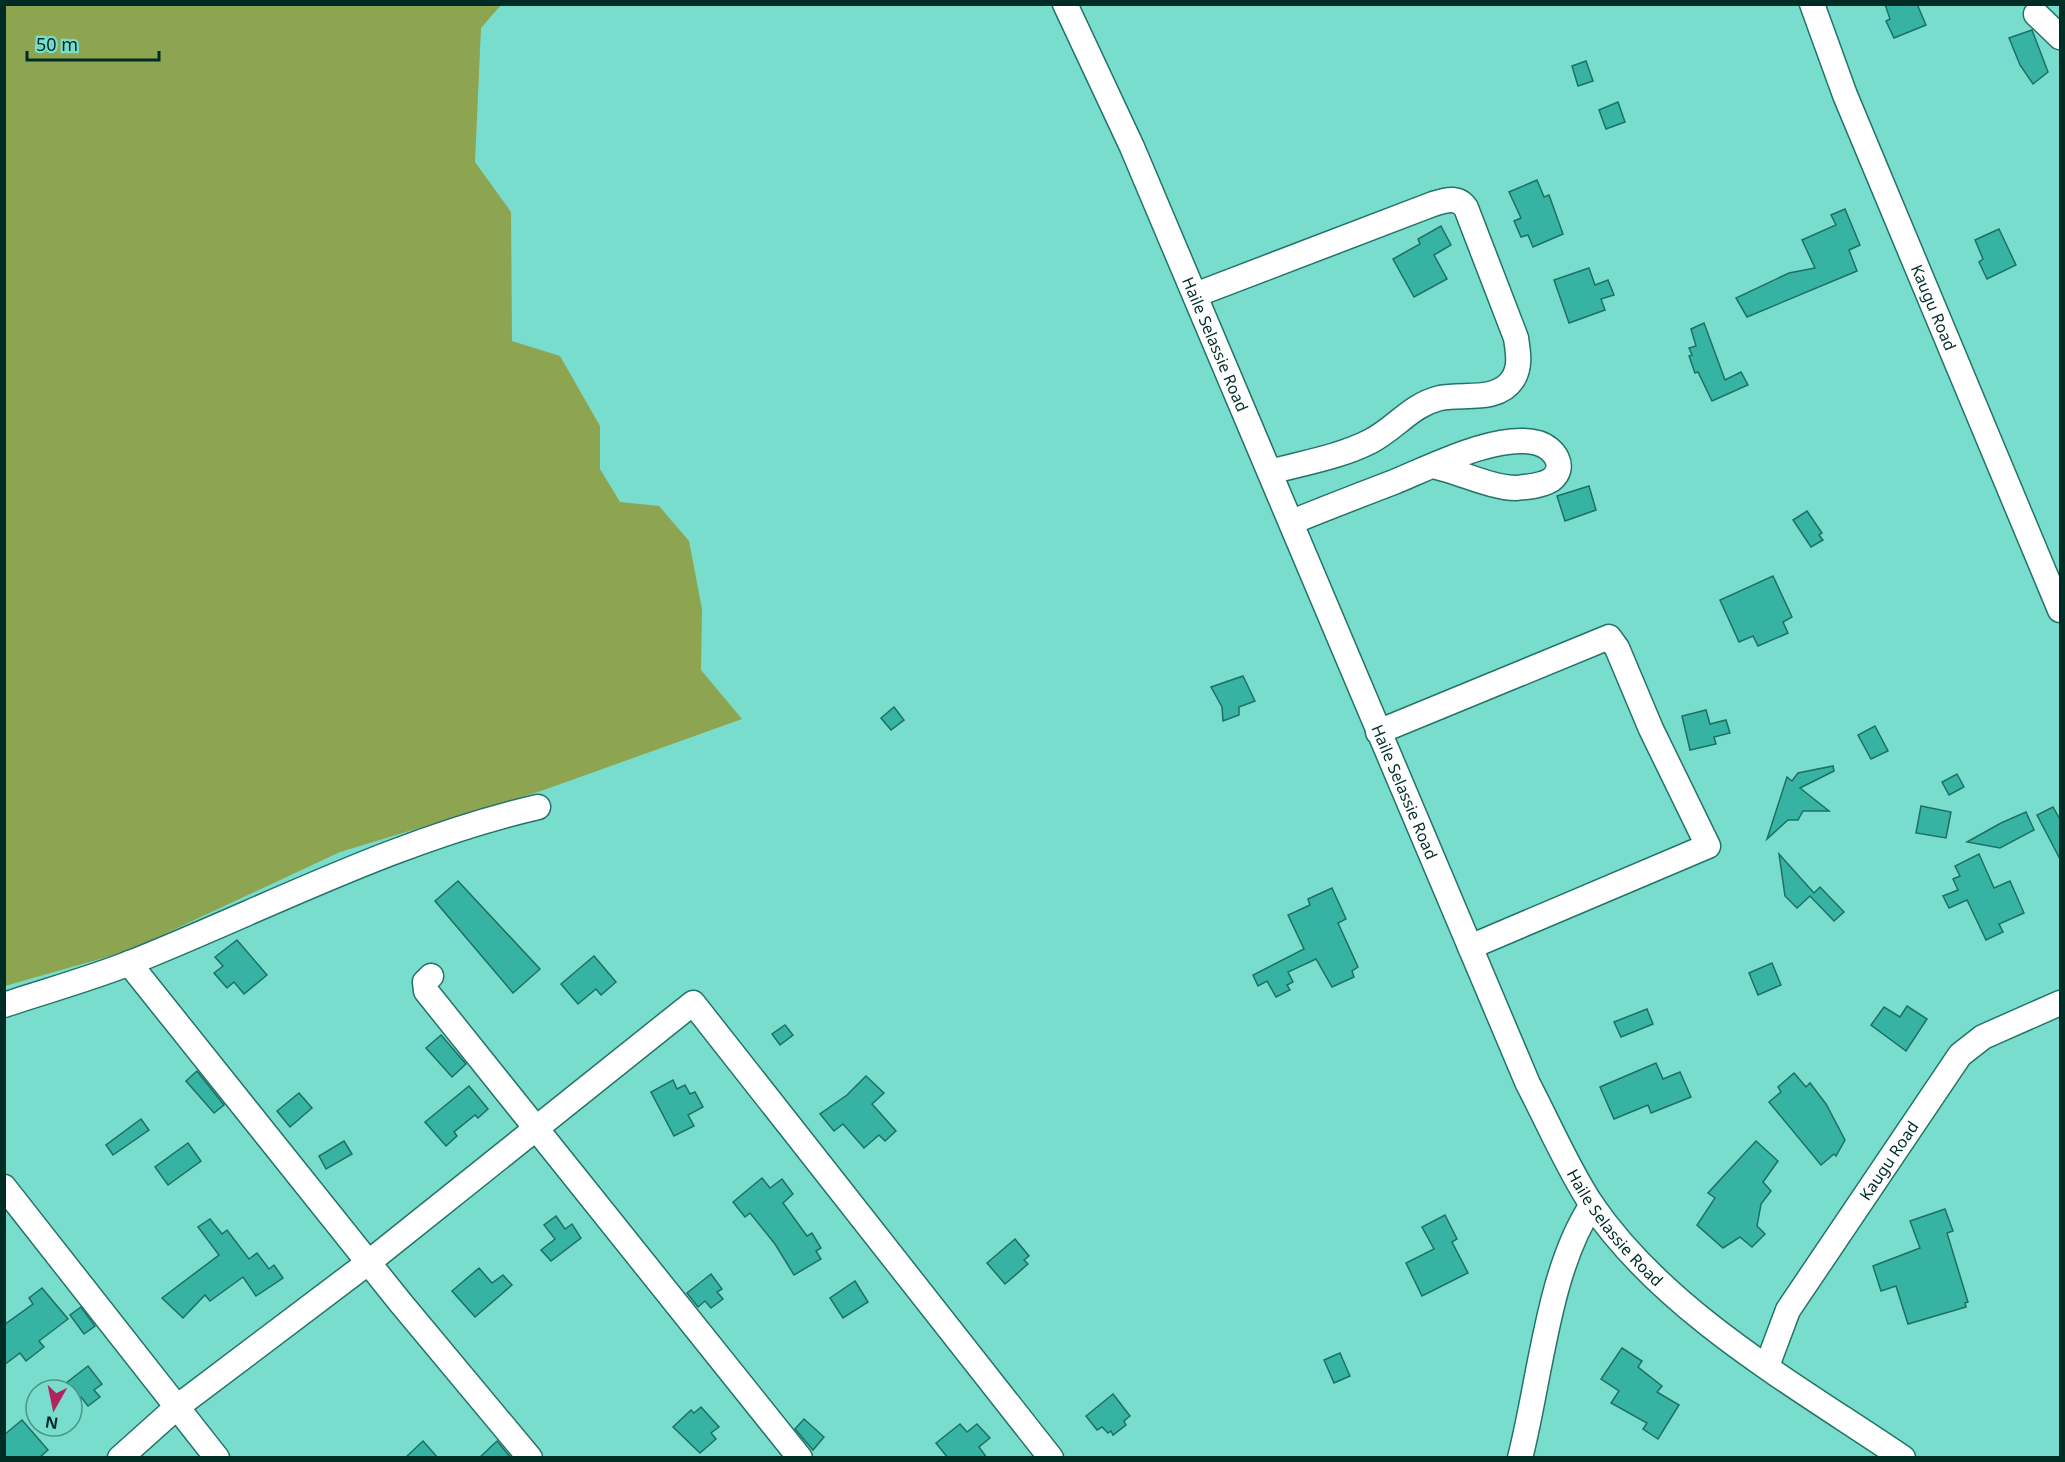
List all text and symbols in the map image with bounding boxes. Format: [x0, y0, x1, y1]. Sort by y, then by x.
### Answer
scale bar [27, 24, 159, 62]
text: 50 m [36, 32, 78, 56]
street label: Kaugu Road [1906, 261, 1961, 354]
street label: Haile Selassie Road [1177, 273, 1254, 415]
street label: Haile Selassie Road [1366, 721, 1443, 863]
street label: Kaugu Road [1854, 1117, 1923, 1205]
street label: Haile Selassie Road [1562, 1165, 1668, 1291]
north arrow [24, 1378, 84, 1438]
text: N [44, 1411, 60, 1435]

